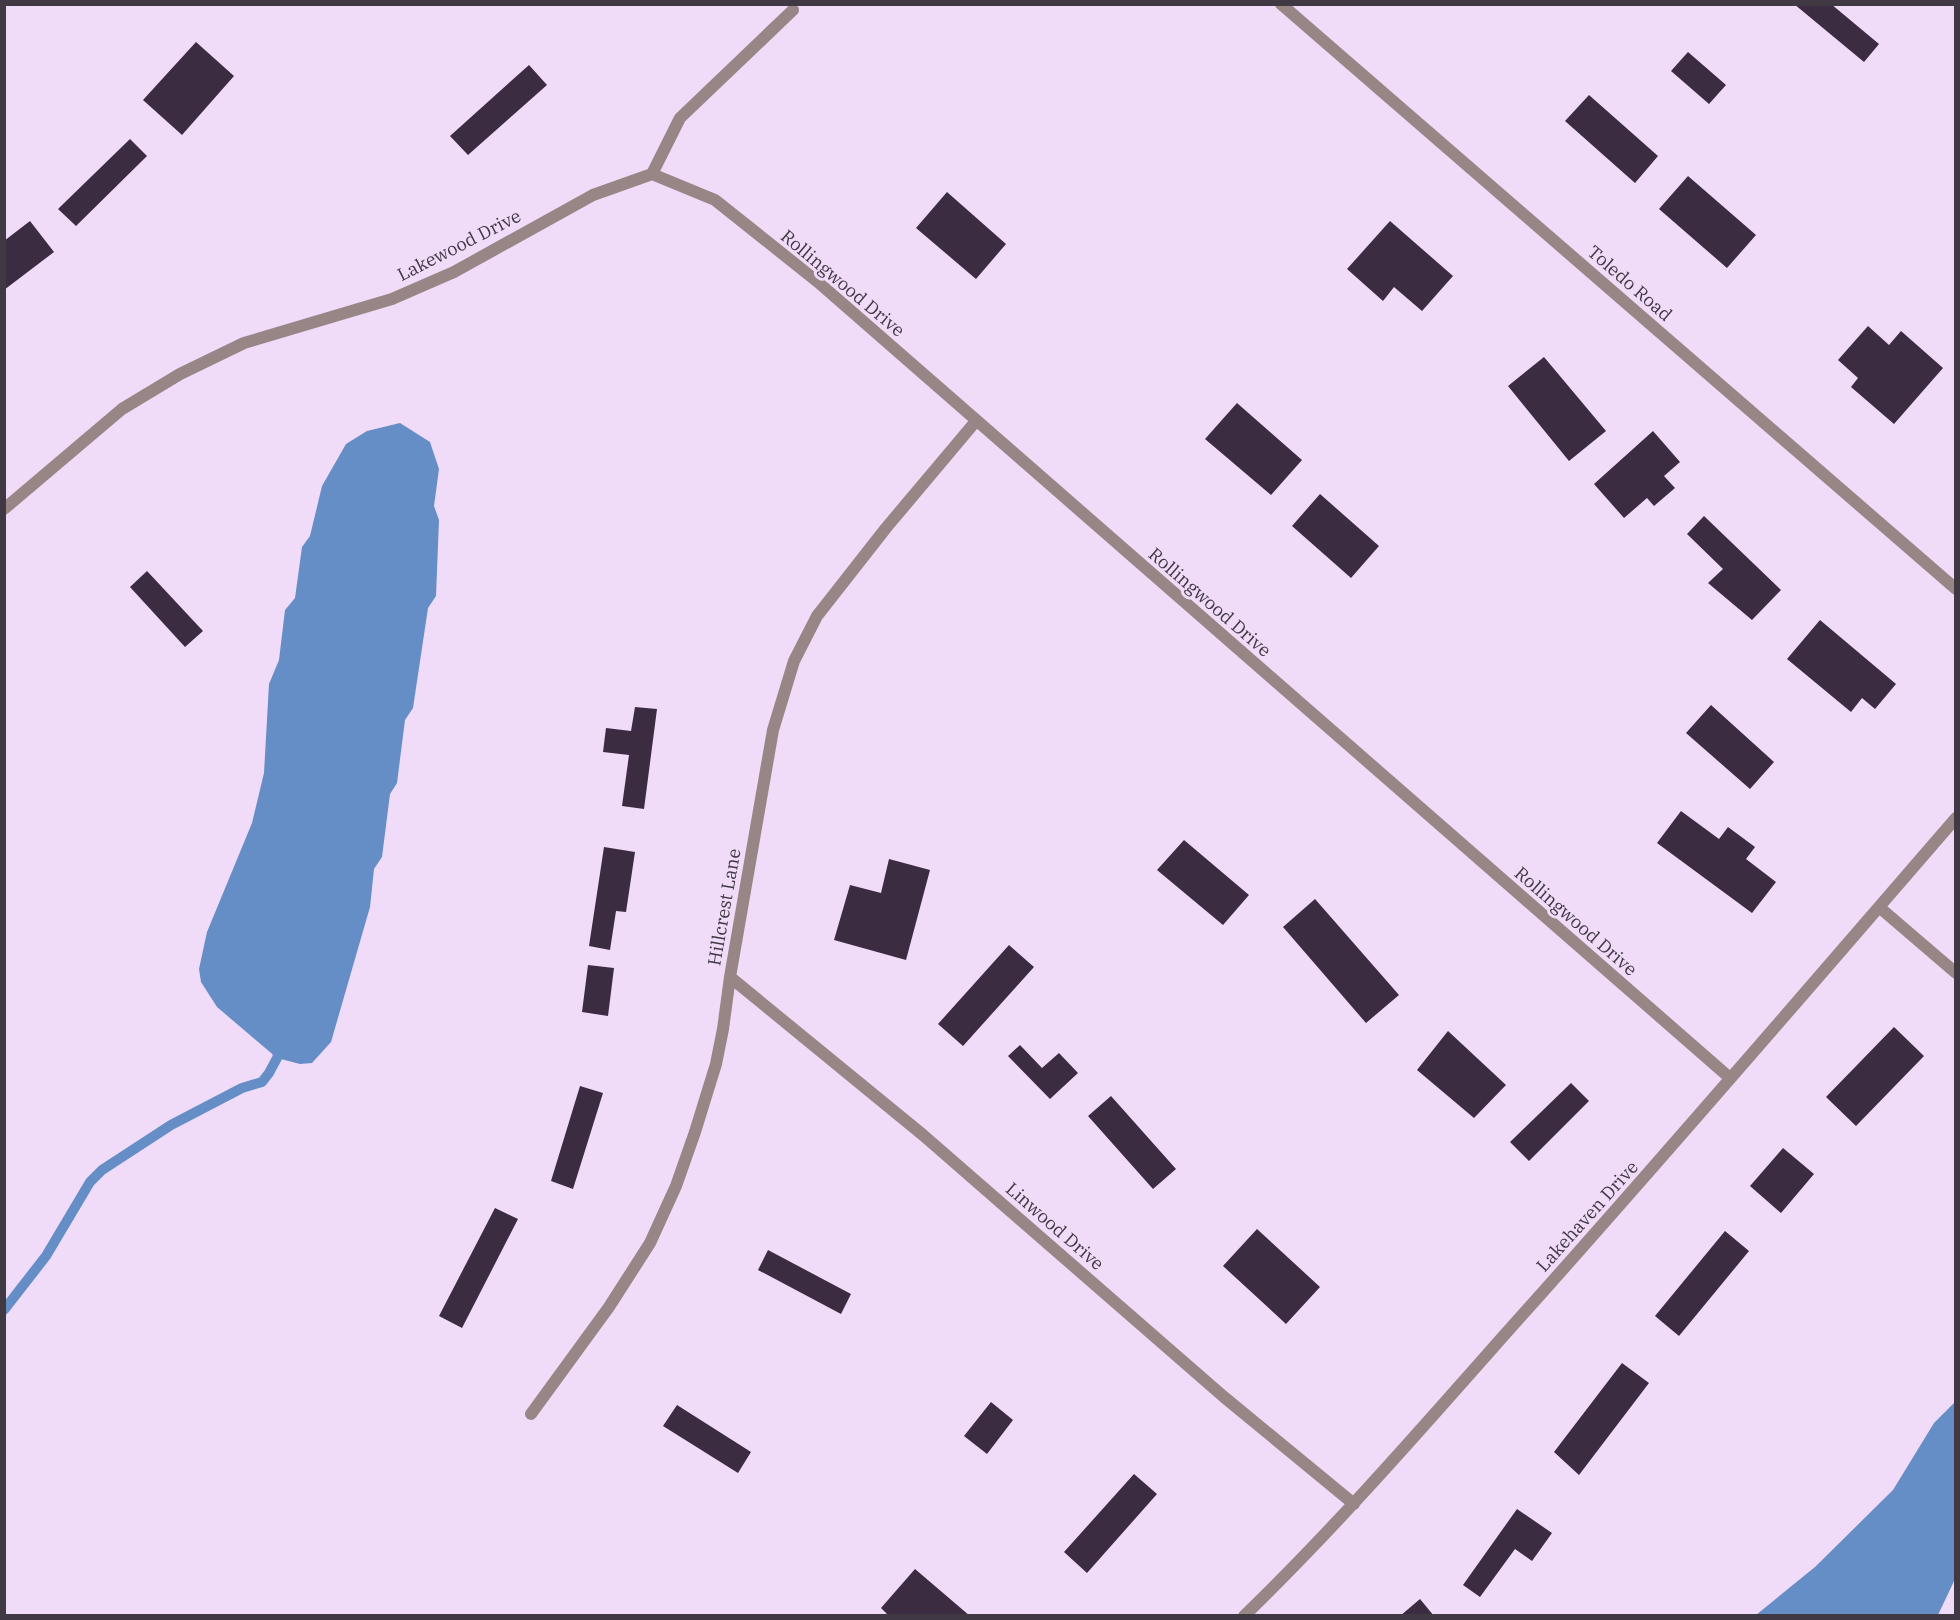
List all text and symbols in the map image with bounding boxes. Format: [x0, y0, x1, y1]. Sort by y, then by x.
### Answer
street label: Lakewood Drive [393, 204, 525, 286]
street label: Rollingwood Drive [776, 224, 910, 342]
street label: Toledo Road [1583, 240, 1677, 326]
street label: Rollingwood Drive [1144, 543, 1276, 661]
street label: Hillcrest Lane [702, 847, 746, 967]
street label: Rollingwood Drive [1510, 862, 1642, 980]
street label: Lakehaven Drive [1531, 1156, 1643, 1276]
street label: Linwood Drive [1001, 1177, 1109, 1275]

